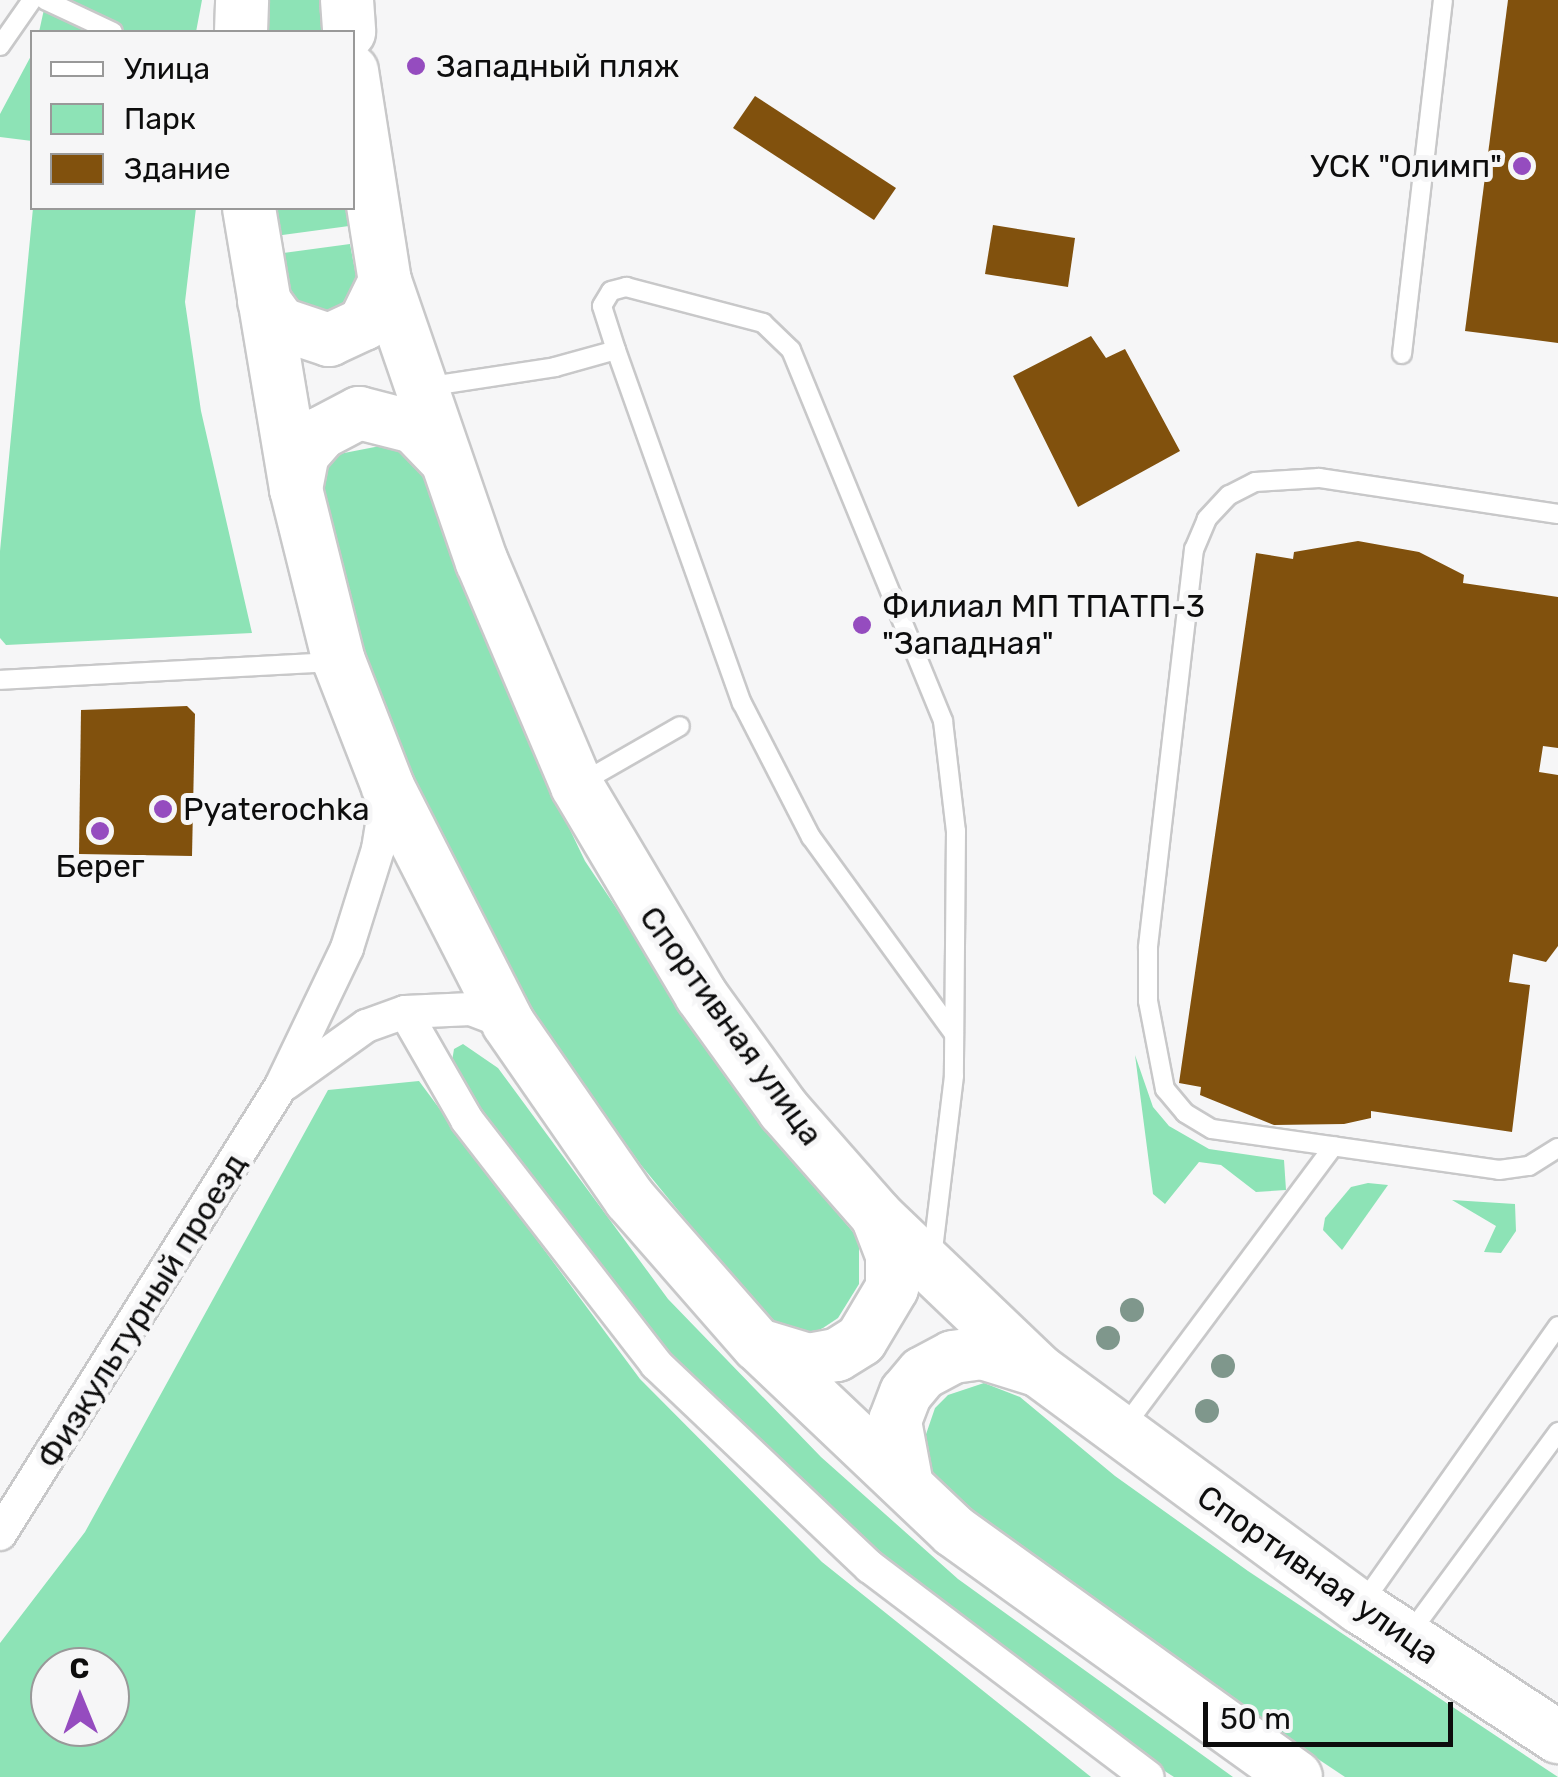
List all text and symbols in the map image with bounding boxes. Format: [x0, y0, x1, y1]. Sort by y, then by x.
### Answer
legend [30, 30, 355, 210]
place label: Западный пляж [436, 47, 679, 85]
text: Улица [124, 51, 210, 87]
marker: Западный пляж [405, 55, 427, 77]
text: Парк [124, 101, 196, 137]
place label: УСК "Олимп" [1310, 147, 1502, 185]
text: Здание [124, 151, 231, 187]
marker: УСК "Олимп" [1511, 155, 1533, 177]
place label: Филиал МП ТПАТП-3 "Западная" [882, 588, 1205, 663]
marker: Филиал МП ТПАТП-3 "Западная" [851, 614, 873, 636]
place label: Pyaterochka [183, 790, 370, 828]
marker: Pyaterochka [152, 798, 174, 820]
marker: Берег [89, 820, 111, 842]
place label: Берег [55, 847, 145, 885]
street label: Спортивная улица [631, 899, 831, 1153]
street label: Физкультурный проезд [29, 1147, 255, 1475]
street label: Спортивная улица [1190, 1477, 1446, 1673]
north arrow [30, 1647, 130, 1747]
text: С [69, 1652, 90, 1685]
scale bar [1208, 1682, 1458, 1744]
text: 50 m [1220, 1701, 1291, 1737]

